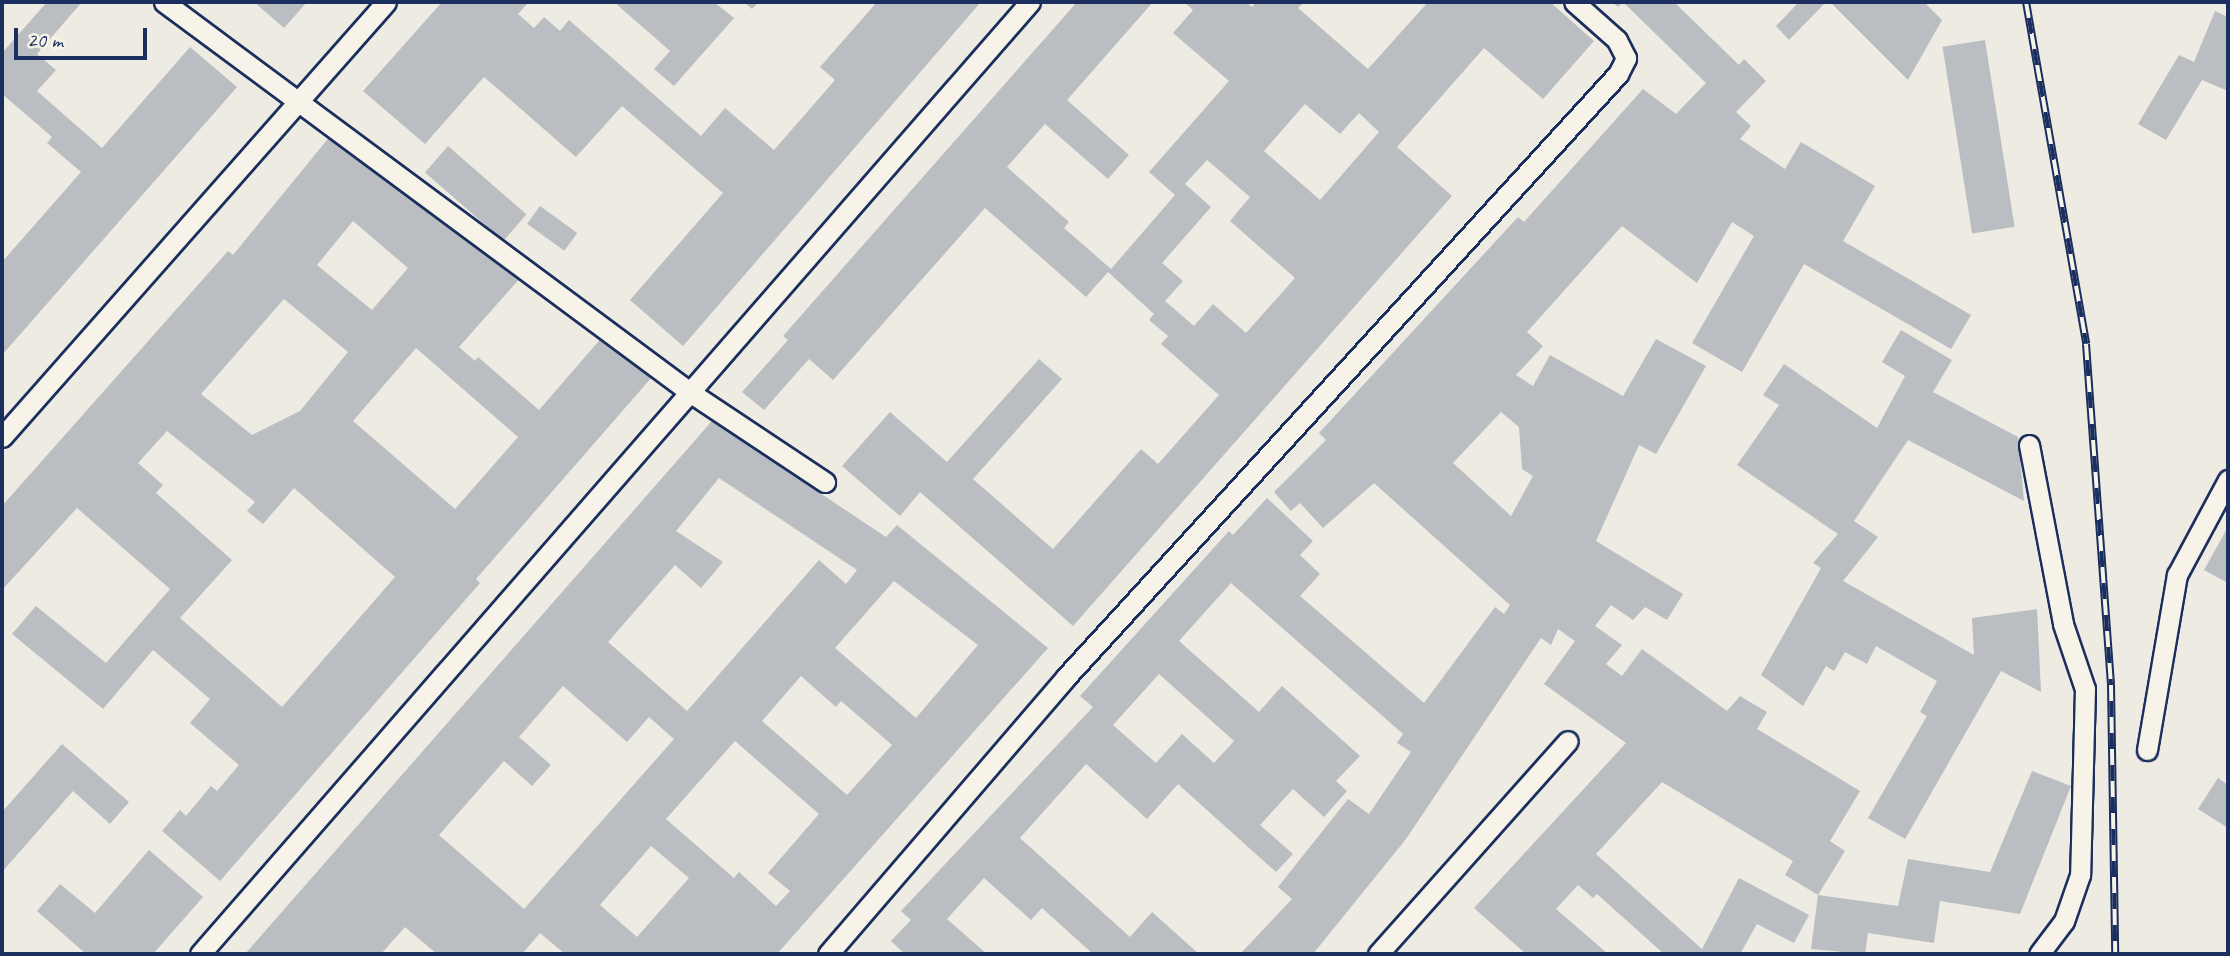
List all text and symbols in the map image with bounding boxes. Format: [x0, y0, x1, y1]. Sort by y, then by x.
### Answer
scale bar [18, 14, 150, 58]
text: 20 m [27, 27, 63, 53]

